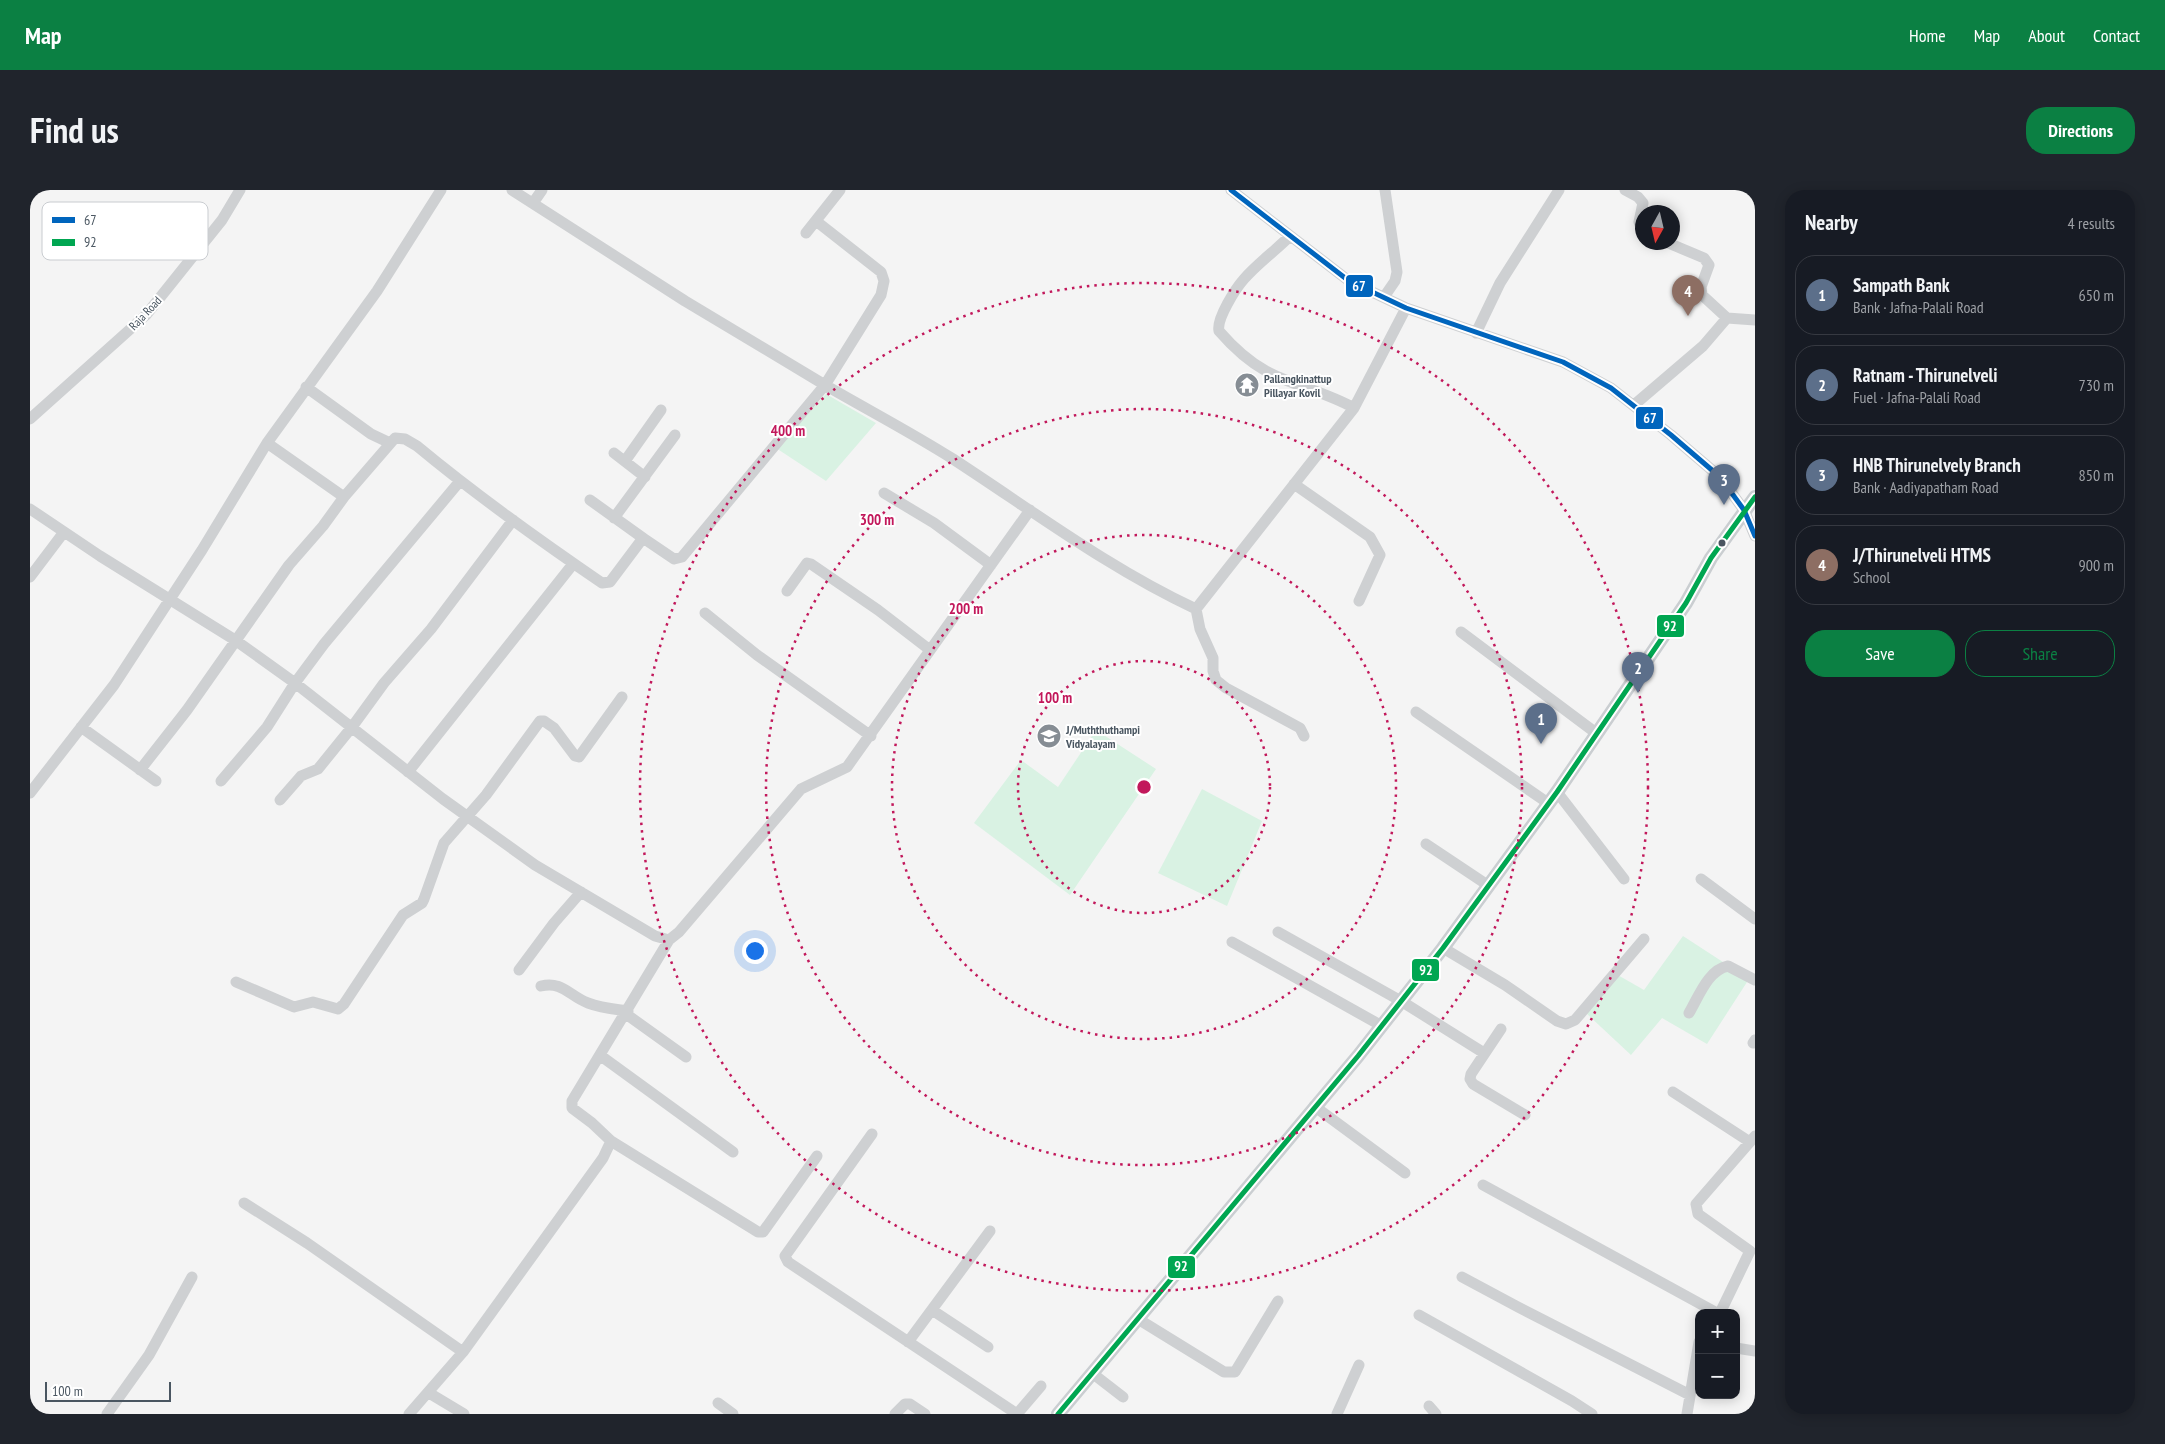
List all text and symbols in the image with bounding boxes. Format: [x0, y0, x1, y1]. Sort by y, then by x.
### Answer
text: Map [25, 20, 62, 51]
text: Home [1909, 24, 1946, 47]
text: Map [1974, 24, 2000, 47]
text: About [2028, 24, 2065, 47]
text: Contact [2093, 24, 2140, 47]
text: Find us [30, 107, 119, 153]
button: Directions [2026, 107, 2135, 154]
legend [42, 202, 208, 260]
north arrow [1635, 205, 1680, 250]
text: Nearby [1805, 209, 1858, 236]
text: 67 [84, 211, 97, 229]
text: 4 results [2068, 213, 2115, 233]
text: 92 [84, 233, 97, 251]
text: Sampath Bank [1853, 273, 1950, 297]
line badge: 67 [1345, 274, 1374, 298]
pin: 4 [1672, 275, 1704, 316]
text: 67 [1352, 277, 1366, 295]
text: 1 [1818, 285, 1826, 305]
text: 650 m [2079, 285, 2114, 305]
street label: Raja Road [126, 293, 164, 333]
text: Bank · Jafna-Palali Road [1853, 297, 1984, 317]
text: Ratnam - Thirunelveli [1853, 363, 1997, 387]
place label: Pallangkinattup Pillayar Kovil [1264, 371, 1332, 400]
temple icon: Pallangkinattup Pillayar Kovil [1234, 372, 1260, 398]
text: 2 [1818, 375, 1826, 395]
text: 730 m [2079, 375, 2114, 395]
text: Fuel · Jafna-Palali Road [1853, 387, 1981, 407]
line badge: 67 [1635, 406, 1664, 430]
text: 67 [1643, 409, 1657, 427]
text: 400 m [771, 421, 805, 440]
text: HNB Thirunelvely Branch [1853, 453, 2021, 477]
pin: 3 [1708, 464, 1740, 505]
text: 3 [1818, 465, 1826, 485]
text: 850 m [2079, 465, 2114, 485]
text: Bank · Aadiyapatham Road [1853, 477, 1999, 497]
text: 300 m [860, 510, 894, 529]
unlabelled marker [1717, 538, 1727, 548]
text: J/Thirunelveli HTMS [1853, 543, 1991, 567]
text: 4 [1818, 555, 1826, 575]
text: 900 m [2079, 555, 2114, 575]
text: School [1853, 567, 1890, 587]
text: 200 m [949, 599, 983, 618]
line badge: 92 [1656, 614, 1685, 638]
text: 92 [1663, 617, 1677, 635]
button: Save [1805, 630, 1955, 677]
button: Share [1965, 630, 2115, 677]
pin: 2 [1622, 652, 1654, 693]
text: 100 m [1038, 688, 1072, 707]
pin: 1 [1525, 703, 1557, 744]
place label: J/Muththuthampi Vidyalayam [1065, 722, 1140, 751]
school or university icon: J/Muththuthampi Vidyalayam [1036, 723, 1062, 749]
centre of rings [1135, 778, 1153, 796]
your location [742, 938, 768, 964]
line badge: 92 [1411, 958, 1440, 982]
text: 92 [1419, 961, 1433, 979]
line badge: 92 [1167, 1255, 1196, 1279]
text: 92 [1174, 1257, 1188, 1275]
map controls [1695, 1309, 1740, 1399]
button: + [1695, 1309, 1740, 1354]
button: − [1695, 1354, 1740, 1399]
scale bar [45, 1379, 171, 1402]
text: 100 m [52, 1382, 83, 1400]

